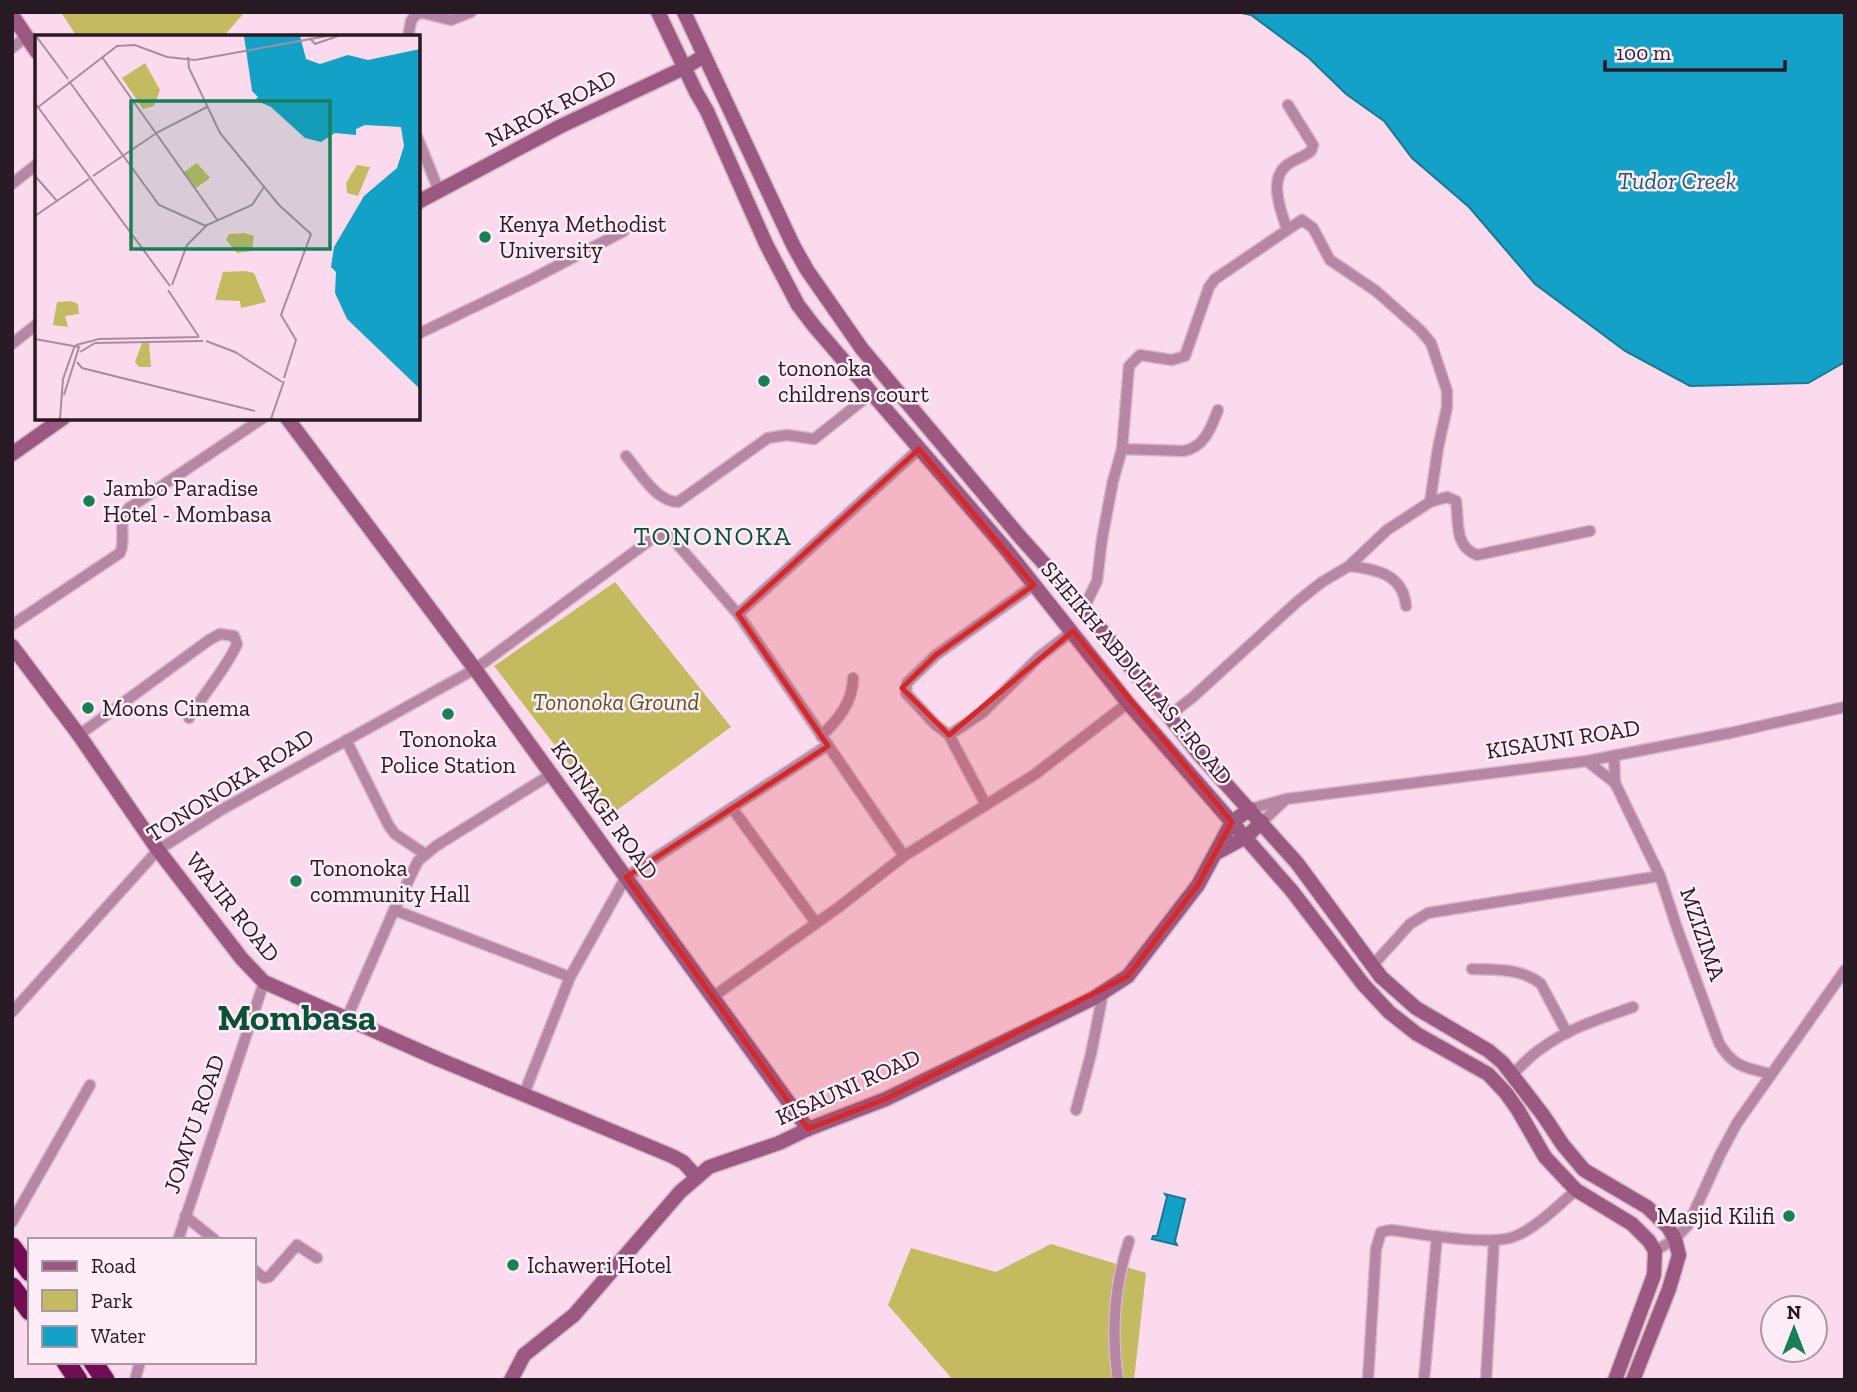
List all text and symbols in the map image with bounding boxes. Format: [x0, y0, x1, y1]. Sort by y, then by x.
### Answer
scale bar [1605, 28, 1785, 72]
inset map [35, 35, 420, 420]
text: 100 m [1616, 40, 1671, 65]
street label: NAROK ROAD [481, 63, 621, 153]
water label: Tudor Creek [1617, 166, 1737, 195]
place label: Kenya Methodist University [499, 210, 667, 264]
marker: Kenya Methodist University [477, 229, 493, 245]
place label: tononoka childrens court [778, 354, 930, 408]
marker: tononoka childrens court [756, 373, 772, 389]
place label: Jambo Paradise Hotel - Mombasa [103, 474, 272, 528]
marker: Jambo Paradise Hotel - Mombasa [81, 493, 97, 509]
district label: TONONOKA [633, 520, 793, 552]
street label: SHEIKH ABDULLAS F.ROAD [1035, 555, 1239, 791]
park label: Tononoka Ground [533, 688, 700, 716]
place label: Moons Cinema [102, 694, 250, 722]
marker: Moons Cinema [80, 700, 96, 716]
marker: Tononoka Police Station [440, 706, 456, 722]
street label: KISAUNI ROAD [1484, 713, 1642, 765]
street label: TONONOKA ROAD [141, 722, 319, 848]
place label: Tononoka Police Station [380, 725, 516, 779]
street label: KOINAGE ROAD [545, 735, 665, 885]
street label: WAJIR ROAD [180, 846, 286, 968]
place label: Tononoka community Hall [310, 854, 470, 908]
marker: Tononoka community Hall [288, 873, 304, 889]
street label: MZIZIMA [1674, 884, 1732, 985]
district label: Mombasa [217, 995, 377, 1039]
street label: KISAUNI ROAD [771, 1043, 925, 1131]
street label: JOMVU ROAD [157, 1051, 231, 1197]
place label: Masjid Kilifi [1657, 1202, 1775, 1230]
marker: Masjid Kilifi [1781, 1208, 1797, 1224]
legend [28, 1238, 256, 1364]
place label: Ichaweri Hotel [527, 1251, 672, 1279]
text: Road [91, 1253, 137, 1278]
marker: Ichaweri Hotel [505, 1257, 521, 1273]
text: Park [91, 1288, 133, 1313]
north arrow [1759, 1294, 1829, 1364]
text: N [1787, 1301, 1801, 1324]
text: Water [91, 1323, 146, 1348]

